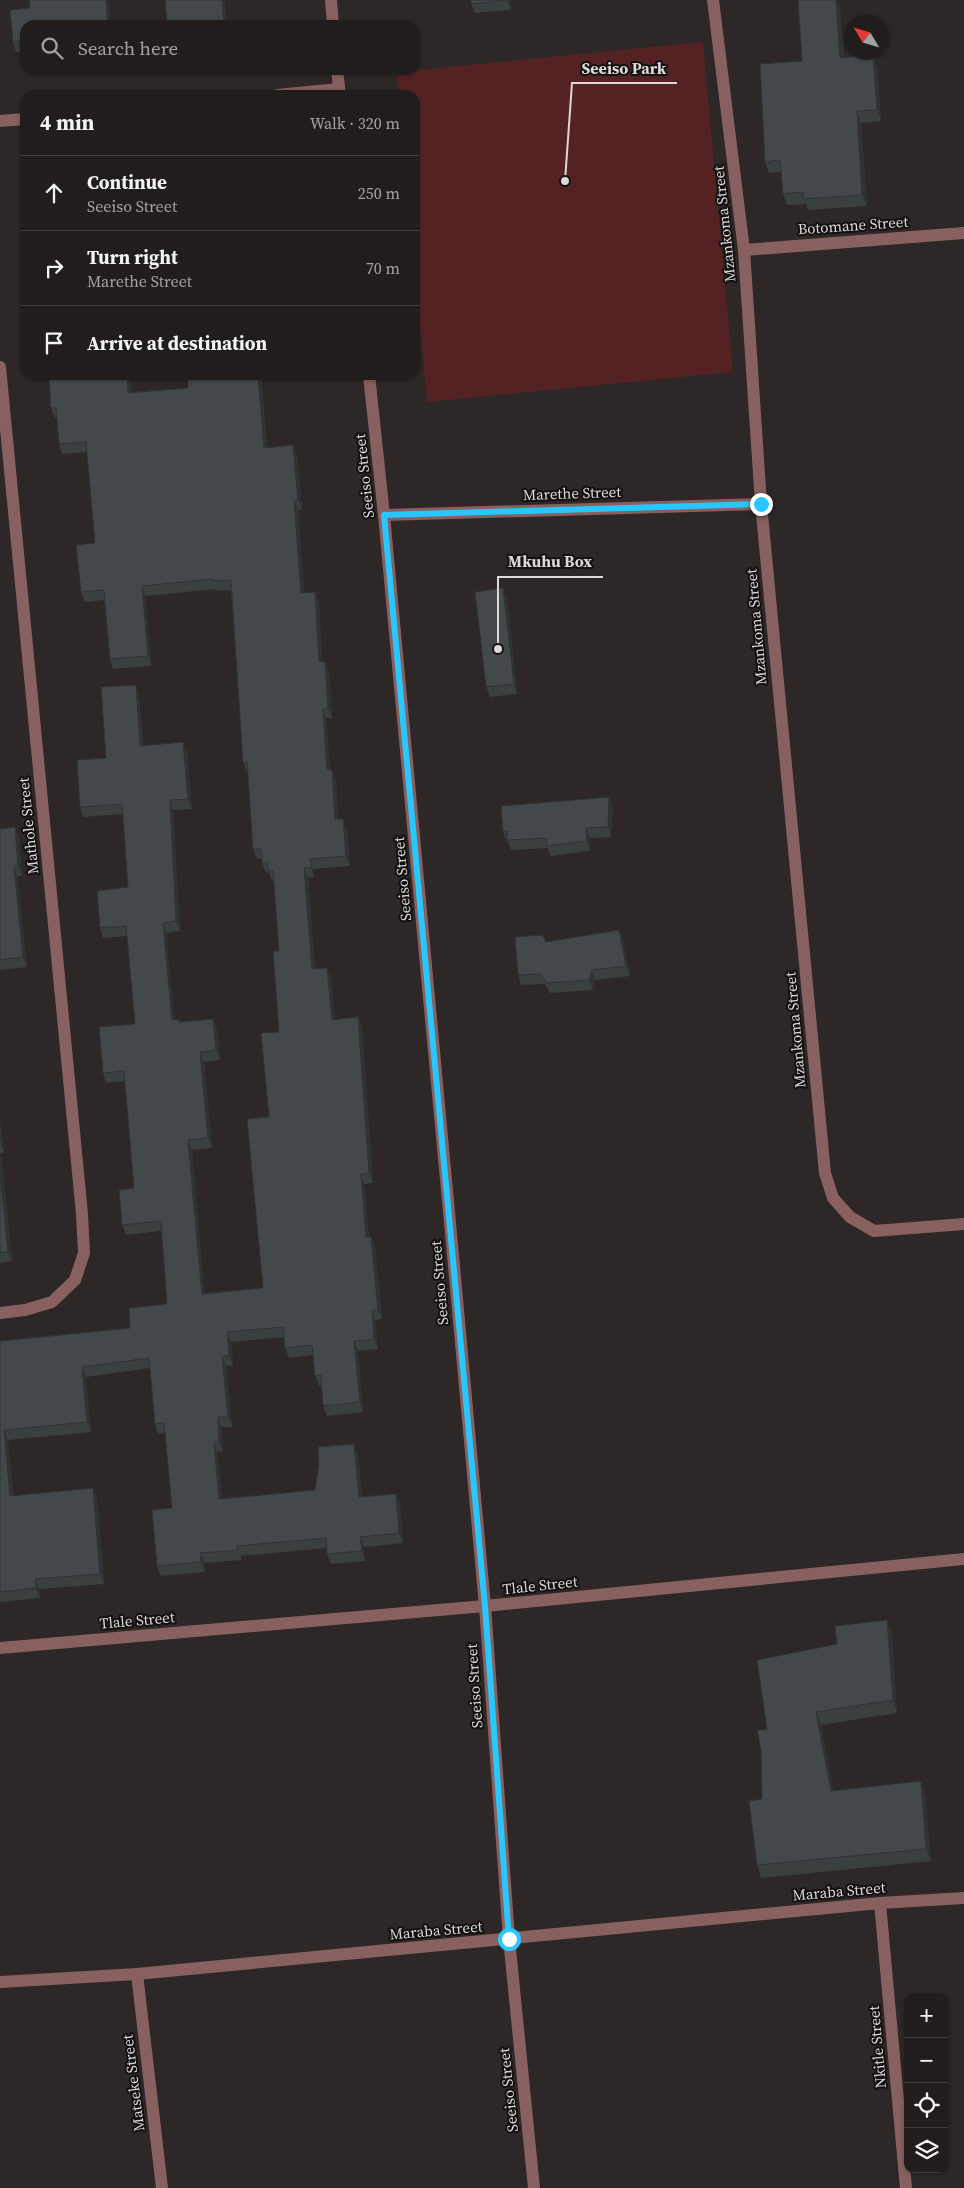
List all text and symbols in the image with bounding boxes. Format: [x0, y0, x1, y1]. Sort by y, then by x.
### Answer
north arrow [844, 15, 889, 60]
search box [20, 20, 420, 75]
icon: search [38, 34, 66, 62]
text: Search here [78, 35, 178, 61]
callout: Seeiso Park [572, 52, 677, 83]
text: Seeiso Park [582, 57, 667, 79]
text: 4 min [40, 108, 95, 137]
text: Walk · 320 m [310, 112, 400, 134]
street label: Mzankoma Street [707, 165, 741, 283]
text: Continue [87, 169, 167, 195]
icon: ahead [40, 179, 68, 207]
text: 250 m [358, 182, 400, 204]
text: Seeiso Street [87, 195, 177, 217]
street label: Botomane Street [797, 211, 909, 239]
text: Turn right [87, 244, 178, 270]
icon: right [40, 254, 68, 282]
text: 70 m [366, 257, 400, 279]
text: Marethe Street [87, 270, 192, 292]
icon: arrive [40, 329, 68, 357]
text: Arrive at destination [87, 330, 267, 356]
street label: Seeiso Street [349, 433, 379, 519]
street label: Marethe Street [522, 481, 622, 505]
route end [750, 493, 773, 516]
callout: Mkuhu Box [498, 546, 603, 577]
text: Mkuhu Box [508, 550, 592, 572]
street label: Mzankoma Street [740, 568, 772, 686]
street label: Mathole Street [12, 776, 44, 875]
street label: Seeiso Street [388, 836, 416, 922]
street label: Mzankoma Street [779, 971, 811, 1089]
street label: Seeiso Street [425, 1240, 453, 1326]
street label: Tlale Street [501, 1571, 579, 1599]
street label: Tlale Street [99, 1606, 176, 1634]
street label: Seeiso Street [461, 1643, 487, 1729]
street label: Maraba Street [792, 1876, 886, 1906]
street label: Maraba Street [389, 1915, 483, 1945]
route start [498, 1928, 521, 1951]
map controls [904, 1993, 949, 2173]
button: + [904, 1993, 949, 2038]
street label: Nkitle Street [863, 2005, 891, 2089]
street label: Matseke Street [117, 2033, 149, 2133]
button: − [904, 2038, 949, 2083]
street label: Seeiso Street [493, 2047, 523, 2133]
button: locate [904, 2083, 949, 2128]
button: layers [904, 2128, 949, 2173]

